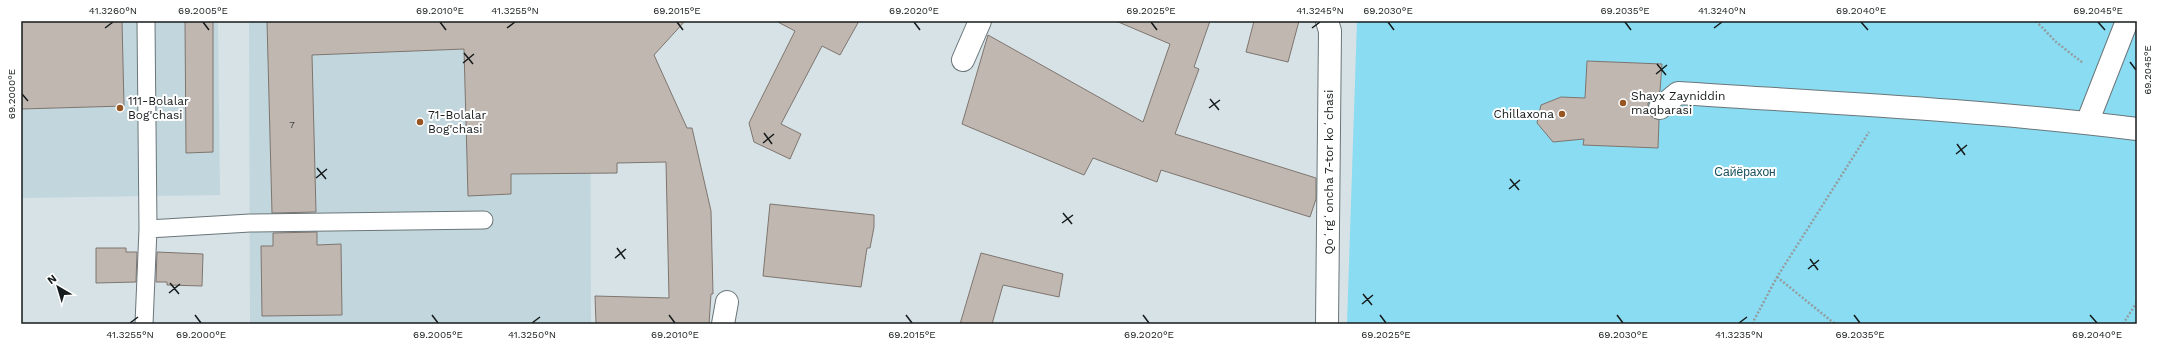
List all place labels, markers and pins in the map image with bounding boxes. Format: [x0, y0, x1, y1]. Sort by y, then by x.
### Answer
place label: Shayx Zayniddin maqbarasi [1631, 89, 1726, 117]
place label: 111-Bolalar Bog'chasi [128, 94, 189, 122]
marker: Shayx Zayniddin maqbarasi [1618, 98, 1628, 108]
marker: 111-Bolalar Bog'chasi [115, 103, 125, 113]
place label: Chillaxona [1493, 107, 1554, 121]
place label: 71-Bolalar Bog'chasi [428, 108, 486, 136]
marker: Chillaxona [1557, 109, 1567, 119]
marker: 71-Bolalar Bog'chasi [415, 117, 425, 127]

